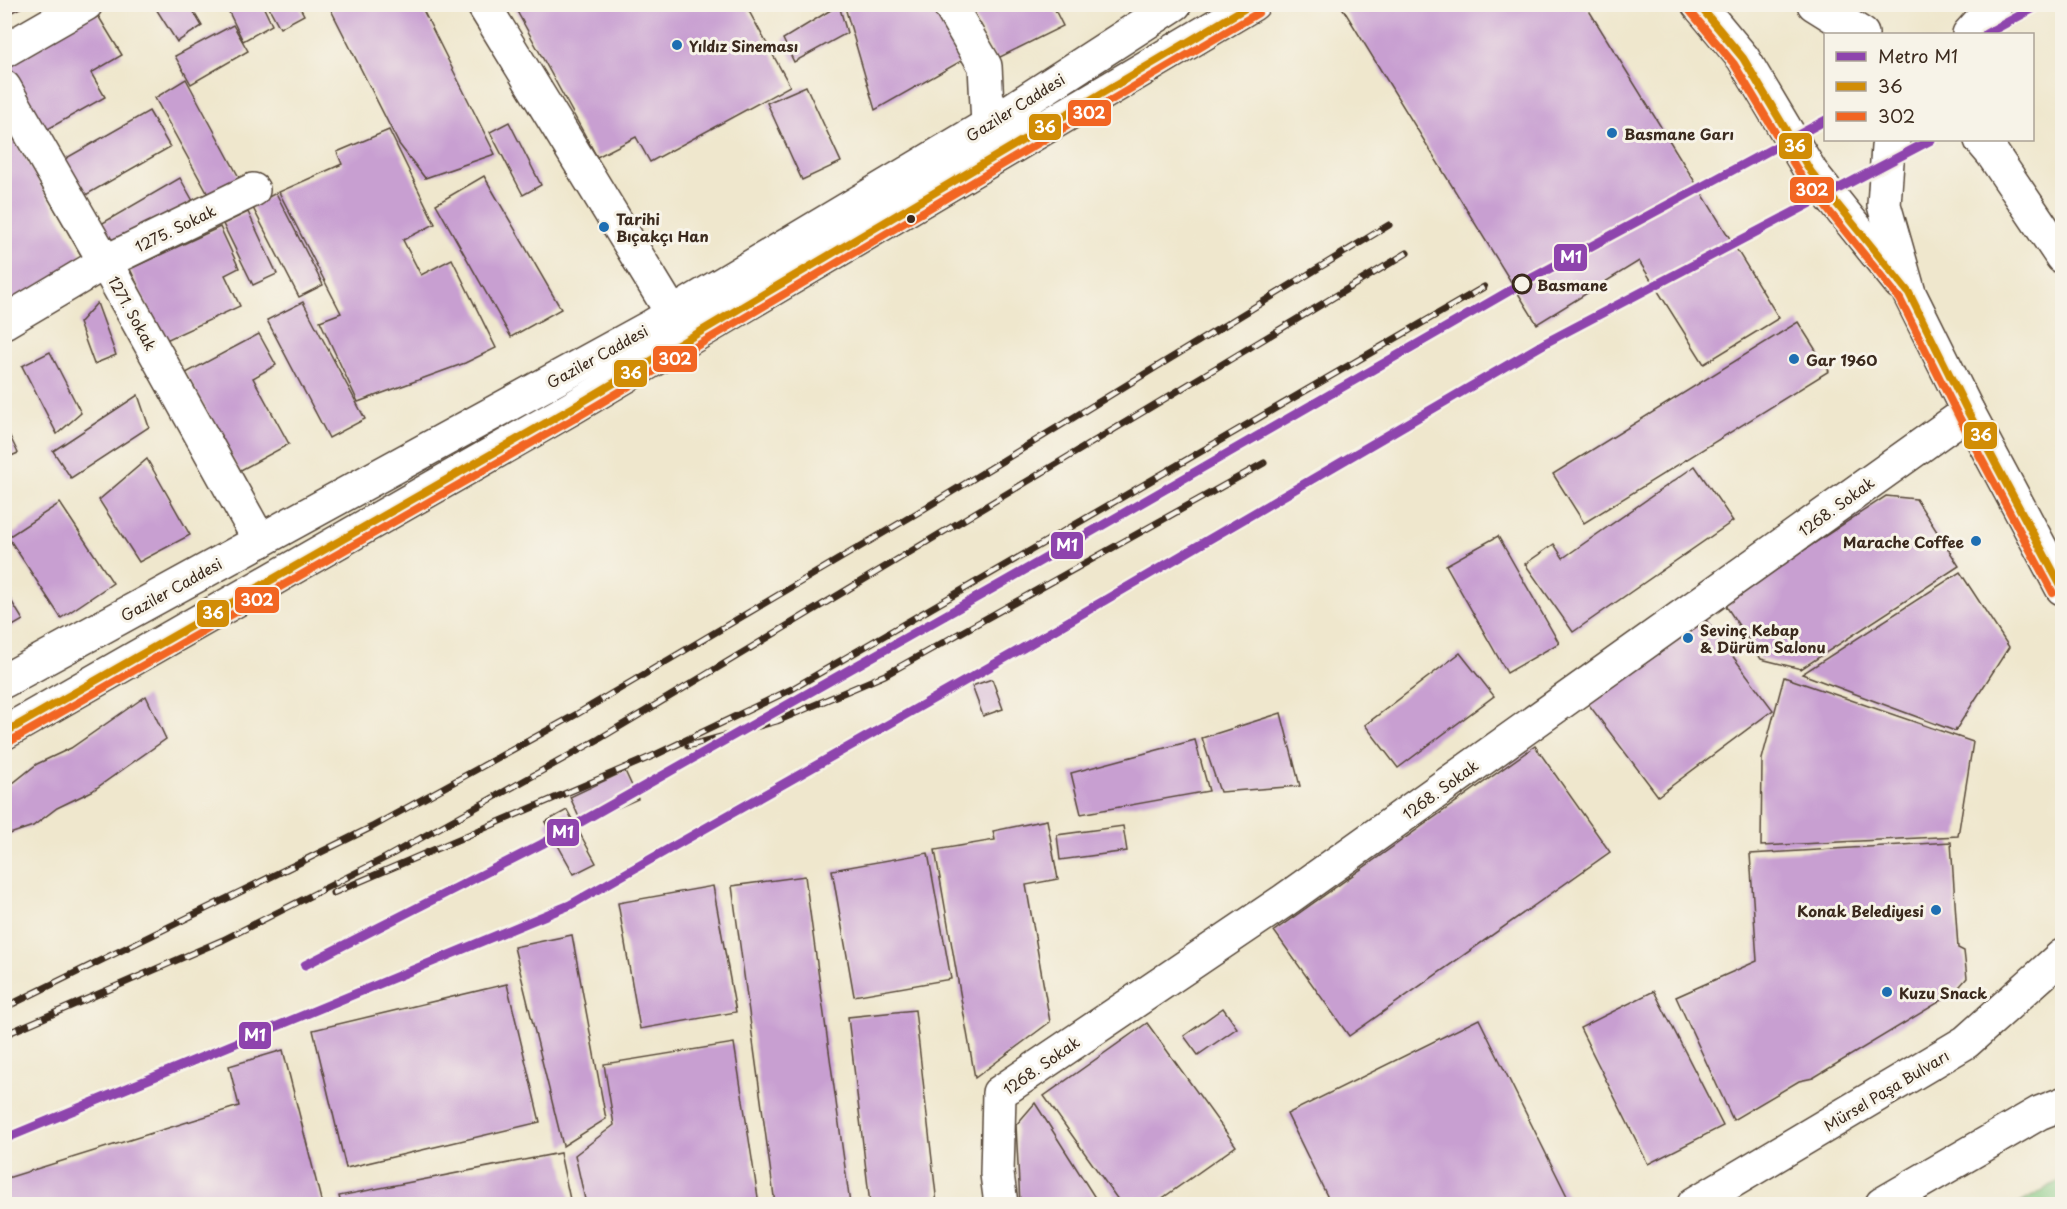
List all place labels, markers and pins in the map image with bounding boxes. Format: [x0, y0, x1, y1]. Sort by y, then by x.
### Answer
place label: Yıldız Sineması [689, 34, 798, 57]
marker: Yıldız Sineması [670, 38, 684, 52]
place label: Basmane Garı [1624, 122, 1734, 145]
marker: Basmane Garı [1605, 126, 1619, 140]
place label: Tarihi Bıçakçı Han [616, 207, 709, 247]
unlabelled marker [905, 213, 917, 225]
marker: Tarihi Bıçakçı Han [597, 220, 611, 234]
place label: Basmane [1537, 273, 1608, 296]
marker: Basmane [1512, 274, 1532, 294]
place label: Gar 1960 [1806, 348, 1877, 371]
marker: Gar 1960 [1787, 352, 1801, 366]
place label: Marache Coffee [1843, 530, 1965, 553]
marker: Marache Coffee [1969, 534, 1983, 548]
place label: Sevinç Kebap & Dürüm Salonu [1700, 618, 1826, 658]
marker: Sevinç Kebap & Dürüm Salonu [1681, 631, 1695, 645]
place label: Konak Belediyesi [1797, 899, 1924, 922]
marker: Konak Belediyesi [1929, 903, 1943, 917]
place label: Kuzu Snack [1899, 981, 1987, 1004]
marker: Kuzu Snack [1880, 985, 1894, 999]

